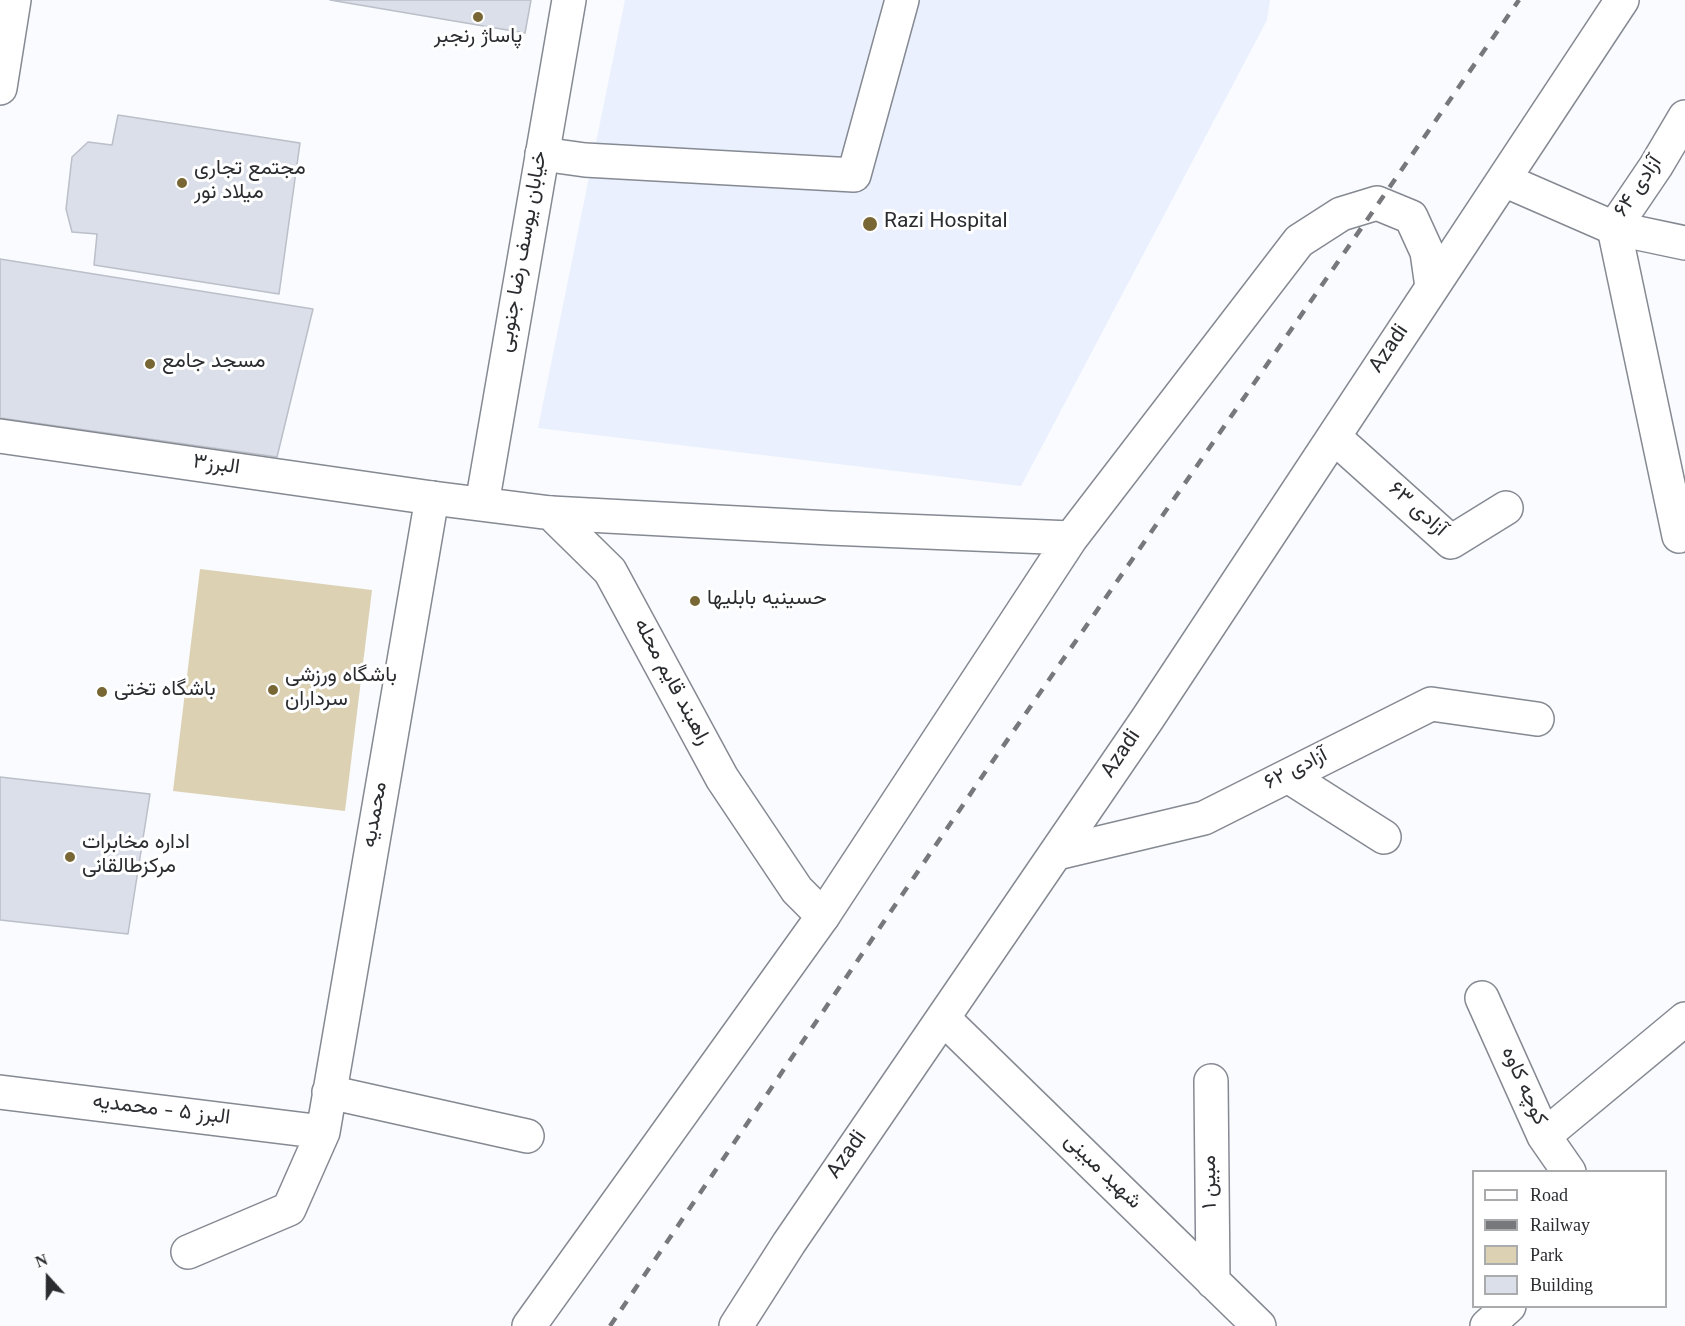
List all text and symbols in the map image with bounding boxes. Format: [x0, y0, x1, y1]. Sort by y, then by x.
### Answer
marker: پاساژ رنجبر [471, 10, 485, 24]
place label: پاساژ رنجبر [434, 26, 522, 52]
street label: خیابان یوسف رضا جنوبی [495, 149, 555, 355]
street label: آزادی ۶۴ [1610, 153, 1670, 223]
place label: مجتمع تجاری میلاد نور [194, 158, 306, 208]
marker: مجتمع تجاری میلاد نور [175, 176, 189, 190]
place label: Razi Hospital [884, 211, 1008, 237]
marker: Razi Hospital [861, 215, 879, 233]
street label: Azadi [1366, 321, 1416, 379]
place label: مسجد جامع [162, 351, 265, 377]
marker: مسجد جامع [143, 357, 157, 371]
street label: البرز۳ [191, 451, 241, 483]
street label: آزادی ۶۳ [1382, 478, 1450, 544]
place label: حسینیه بابلیها [707, 588, 827, 614]
marker: حسینیه بابلیها [688, 594, 702, 608]
street label: راهبند قایم محله [626, 615, 714, 751]
place label: باشگاه ورزشی سرداران [285, 665, 397, 715]
place label: باشگاه تختی [114, 679, 216, 705]
marker: باشگاه ورزشی سرداران [266, 683, 280, 697]
marker: باشگاه تختی [95, 685, 109, 699]
street label: Azadi [1098, 726, 1148, 784]
street label: آزادی ۶۲ [1261, 745, 1333, 797]
street label: محمدیه [359, 780, 395, 850]
place label: اداره مخابرات مرکزطالقانی [82, 832, 190, 882]
marker: اداره مخابرات مرکزطالقانی [63, 850, 77, 864]
street label: کوچه کاوه [1494, 1044, 1550, 1130]
street label: البرز ۵ - محمدیه [91, 1091, 231, 1133]
street label: Azadi [824, 1127, 874, 1185]
street label: شهید مبینی [1057, 1130, 1145, 1216]
street label: مبین ۱ [1199, 1155, 1225, 1209]
legend [1472, 1170, 1667, 1308]
text: Road [1530, 1185, 1568, 1205]
text: Railway [1530, 1215, 1590, 1235]
text: Park [1530, 1245, 1563, 1265]
north arrow [18, 1248, 78, 1308]
text: N [33, 1251, 50, 1271]
text: Building [1530, 1275, 1593, 1295]

